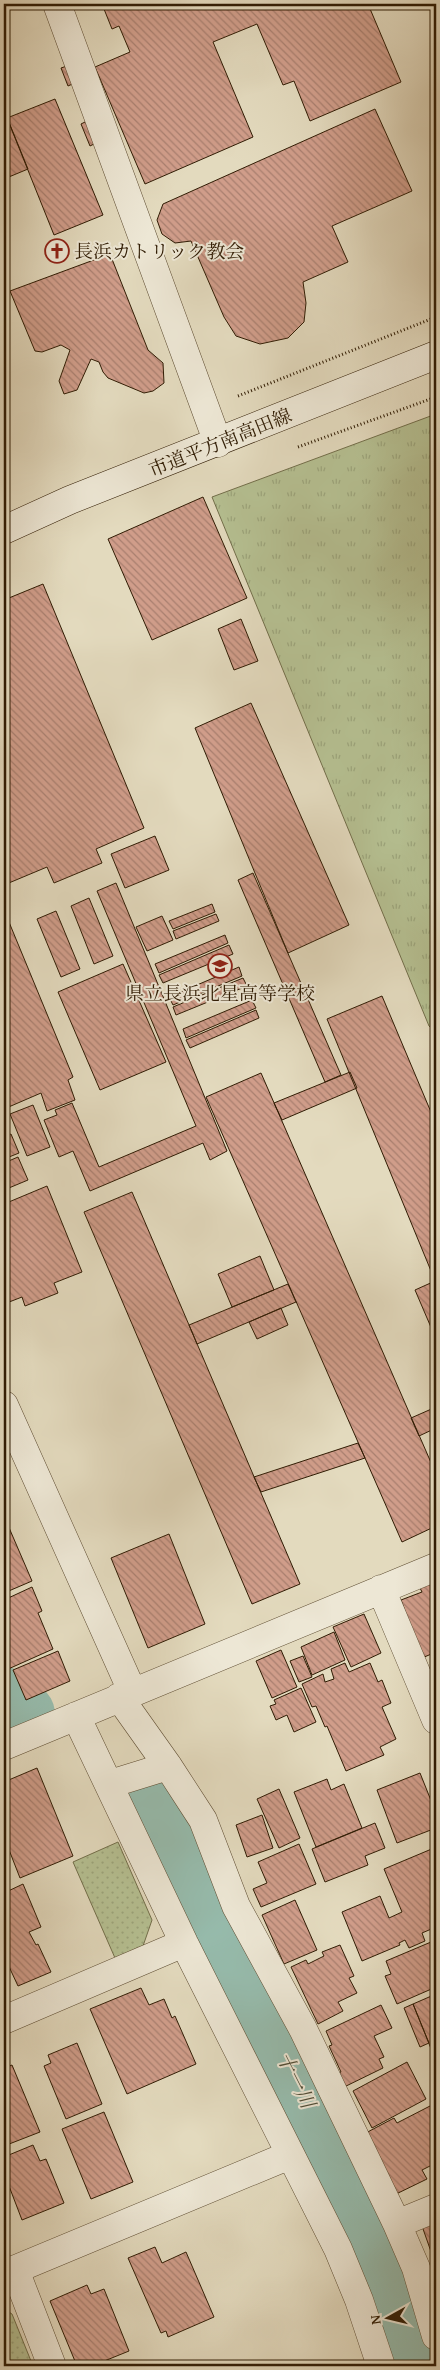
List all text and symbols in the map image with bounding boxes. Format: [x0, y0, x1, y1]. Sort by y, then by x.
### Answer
place label: 長浜カトリック教会 [74, 237, 244, 265]
church icon: 長浜カトリック教会 [44, 238, 70, 264]
street label: 市道平方南高田線 [144, 401, 296, 483]
school or university icon: 県立長浜北星高等学校 [207, 953, 233, 979]
place label: 県立長浜北星高等学校 [125, 979, 315, 1007]
water label: 十一川 [270, 2046, 324, 2115]
north arrow [362, 2292, 412, 2342]
text: N [364, 2313, 386, 2326]

